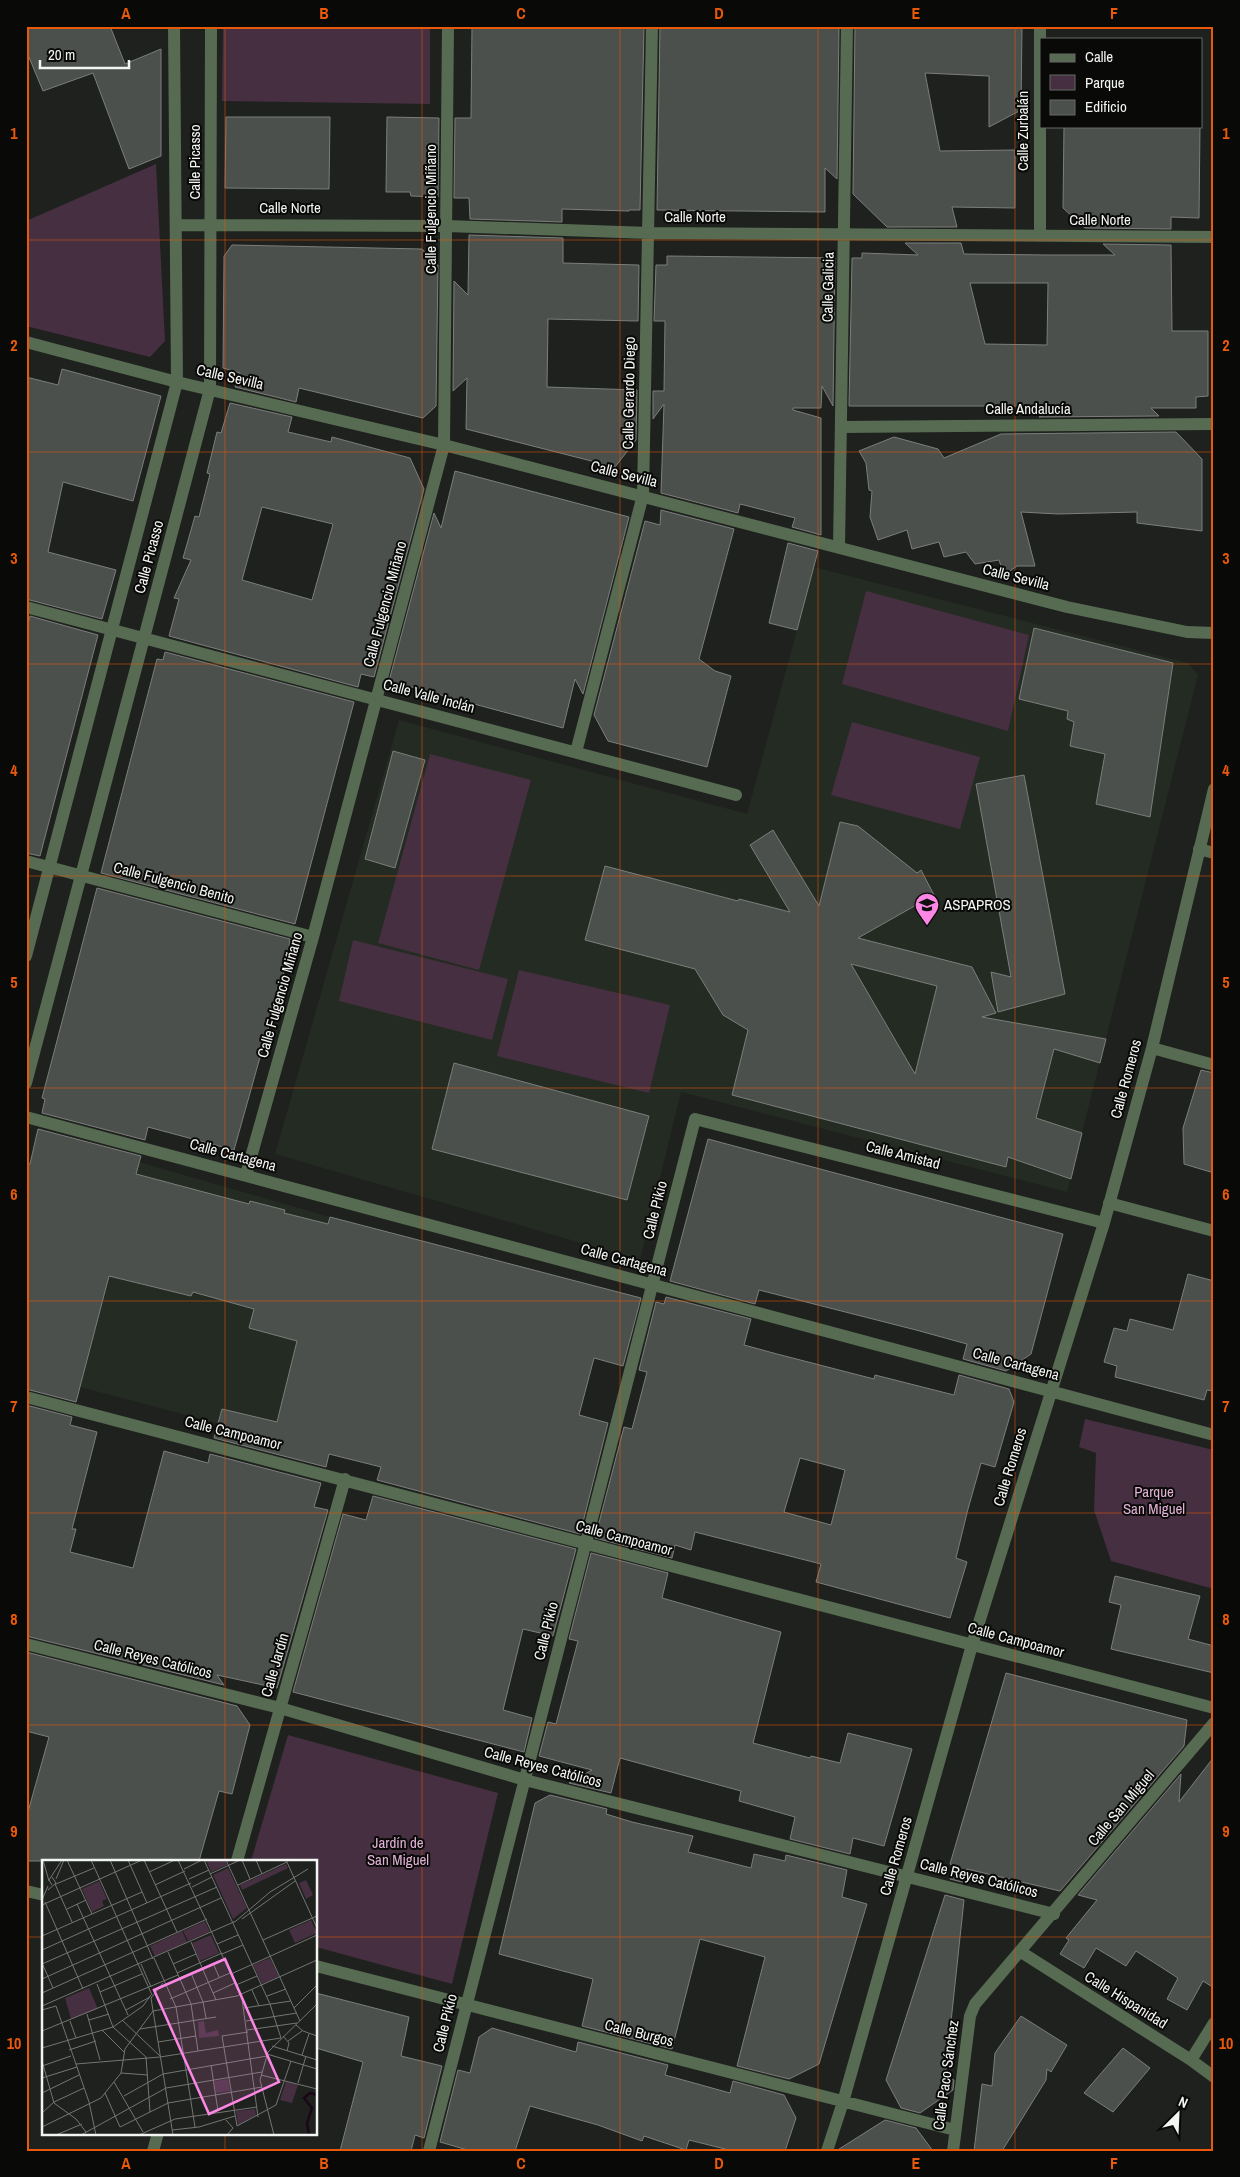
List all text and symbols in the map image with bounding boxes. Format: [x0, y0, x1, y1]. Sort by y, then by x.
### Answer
text: A [121, 2, 131, 24]
text: B [319, 2, 329, 24]
text: C [516, 2, 526, 24]
text: D [714, 2, 724, 24]
text: E [912, 2, 921, 24]
text: F [1110, 2, 1118, 24]
scale bar [40, 38, 129, 70]
legend [1040, 38, 1202, 128]
text: 20 m [48, 44, 75, 65]
text: Calle [1085, 46, 1113, 67]
text: Parque [1085, 72, 1125, 93]
street label: Calle Zurbalán [1012, 91, 1033, 171]
text: Edificio [1085, 96, 1127, 117]
text: 1 [10, 122, 18, 144]
text: 1 [1222, 122, 1230, 144]
street label: Calle Picasso [184, 124, 205, 200]
street label: Calle Fulgencio Miñano [420, 144, 441, 274]
street label: Calle Norte [259, 197, 321, 218]
street label: Calle Norte [664, 206, 726, 227]
street label: Calle Norte [1069, 209, 1131, 230]
street label: Calle Galicia [816, 251, 839, 322]
text: 2 [10, 334, 18, 356]
text: 2 [1222, 334, 1230, 356]
street label: Calle Gerardo Diego [617, 336, 640, 450]
street label: Calle Sevilla [194, 359, 266, 394]
street label: Calle Andalucía [985, 398, 1071, 419]
street label: Calle Sevilla [588, 455, 660, 492]
street label: Calle Picasso [129, 518, 168, 596]
street label: Calle Fulgencio Miñano [358, 538, 412, 669]
text: 3 [10, 547, 18, 569]
text: 3 [1222, 547, 1230, 569]
street label: Calle Sevilla [980, 558, 1052, 595]
street label: Calle Valle Inclán [381, 673, 477, 718]
text: 4 [10, 759, 18, 781]
text: 4 [1222, 759, 1230, 781]
street label: Calle Fulgencio Benito [111, 856, 237, 909]
school or university icon: ASPAPROS [914, 892, 940, 926]
place label: ASPAPROS [943, 894, 1011, 915]
street label: Calle Fulgencio Miñano [252, 929, 308, 1060]
text: 5 [10, 971, 18, 993]
text: 5 [1222, 971, 1230, 993]
street label: Calle Romeros [1105, 1037, 1146, 1121]
street label: Calle Cartagena [187, 1133, 279, 1176]
street label: Calle Amistad [864, 1135, 942, 1174]
street label: Calle Pikio [637, 1178, 672, 1241]
text: 6 [10, 1183, 18, 1205]
text: 6 [1222, 1183, 1230, 1205]
street label: Calle Cartagena [578, 1238, 670, 1281]
street label: Calle Cartagena [970, 1342, 1062, 1385]
text: 7 [10, 1395, 18, 1417]
text: 7 [1222, 1395, 1230, 1417]
street label: Calle Campoamor [182, 1410, 284, 1455]
street label: Calle Romeros [988, 1425, 1031, 1509]
park label: Parque San Miguel [1123, 1481, 1185, 1519]
street label: Calle Campoamor [574, 1515, 675, 1560]
street label: Calle Pikio [528, 1599, 563, 1662]
text: 8 [10, 1608, 18, 1630]
text: 8 [1222, 1608, 1230, 1630]
street label: Calle Campoamor [966, 1617, 1067, 1662]
street label: Calle Jardín [255, 1630, 294, 1699]
street label: Calle Reyes Católicos [92, 1634, 214, 1683]
street label: Calle Reyes Católicos [482, 1741, 604, 1792]
street label: Calle San Miguel [1082, 1765, 1159, 1850]
street label: Calle Romeros [874, 1814, 917, 1898]
text: 9 [10, 1820, 18, 1842]
text: 9 [1222, 1820, 1230, 1842]
park label: Jardín de San Miguel [367, 1832, 429, 1870]
street label: Calle Reyes Católicos [918, 1853, 1040, 1902]
inset map [42, 1860, 318, 2134]
street label: Calle Hispanidad [1081, 1966, 1172, 2033]
street label: Calle Pikio [427, 1991, 462, 2054]
street label: Calle Burgos [602, 2014, 676, 2051]
street label: Calle Paco Sánchez [927, 2019, 964, 2131]
text: 10 [7, 2032, 21, 2054]
text: 10 [1219, 2032, 1233, 2054]
north arrow [1152, 2090, 1202, 2140]
text: N [1176, 2092, 1191, 2112]
text: A [121, 2152, 131, 2174]
text: B [319, 2152, 329, 2174]
text: C [516, 2152, 526, 2174]
text: D [714, 2152, 724, 2174]
text: E [912, 2152, 921, 2174]
text: F [1110, 2152, 1118, 2174]

